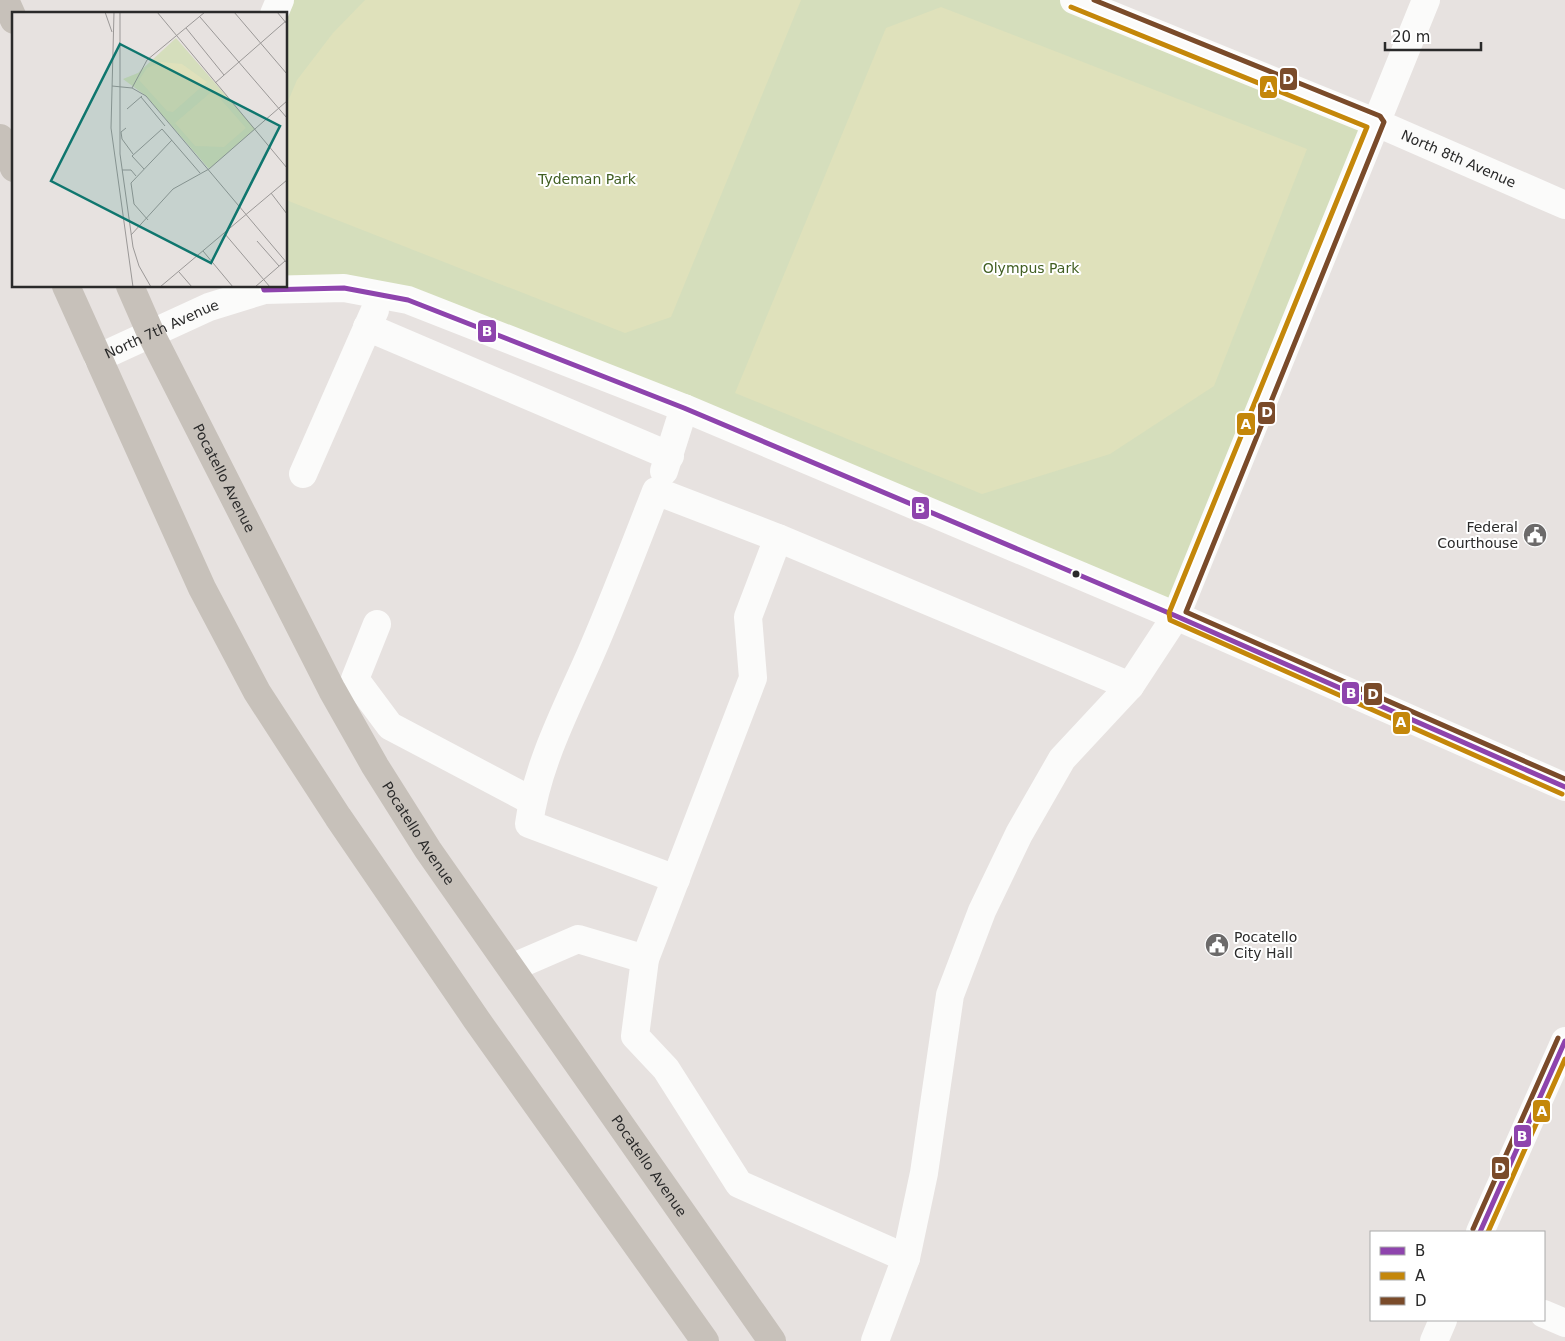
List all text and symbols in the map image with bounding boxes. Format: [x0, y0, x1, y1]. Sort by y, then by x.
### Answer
inset map [12, 12, 288, 288]
scale bar [1385, 20, 1481, 52]
text: 20 m [1392, 28, 1430, 46]
line badge: D [1279, 67, 1298, 91]
text: D [1282, 71, 1294, 87]
line badge: A [1259, 75, 1278, 99]
text: A [1264, 79, 1275, 95]
street label: North 8th Avenue [1399, 127, 1518, 191]
park label: Tydeman Park [537, 171, 637, 187]
park label: Olympus Park [983, 260, 1080, 276]
street label: North 7th Avenue [102, 297, 221, 362]
line badge: B [477, 319, 497, 343]
text: B [482, 323, 492, 339]
line badge: D [1257, 401, 1276, 425]
text: D [1261, 404, 1273, 420]
line badge: A [1236, 412, 1256, 436]
text: A [1241, 416, 1252, 432]
street label: Pocatello Avenue [190, 421, 259, 535]
line badge: B [911, 496, 930, 520]
text: B [915, 500, 925, 516]
place label: Federal Courthouse [1437, 519, 1518, 551]
public building icon: Federal Courthouse [1522, 522, 1548, 548]
unlabelled marker [1071, 569, 1081, 579]
line badge: B [1341, 681, 1360, 705]
line badge: D [1363, 682, 1383, 706]
text: B [1346, 685, 1356, 701]
text: D [1367, 686, 1379, 702]
line badge: A [1392, 711, 1411, 735]
text: A [1396, 714, 1407, 730]
street label: Pocatello Avenue [379, 779, 458, 888]
place label: Pocatello City Hall [1234, 929, 1297, 961]
public building icon: Pocatello City Hall [1204, 932, 1230, 958]
line badge: A [1532, 1099, 1551, 1123]
text: A [1537, 1103, 1548, 1119]
street label: Pocatello Avenue [608, 1112, 690, 1219]
line badge: B [1513, 1124, 1532, 1148]
text: B [1517, 1128, 1527, 1144]
line badge: D [1491, 1156, 1510, 1180]
text: D [1494, 1160, 1506, 1176]
legend [1370, 1231, 1545, 1321]
text: B [1415, 1242, 1425, 1260]
text: A [1415, 1267, 1426, 1285]
text: D [1415, 1292, 1427, 1310]

